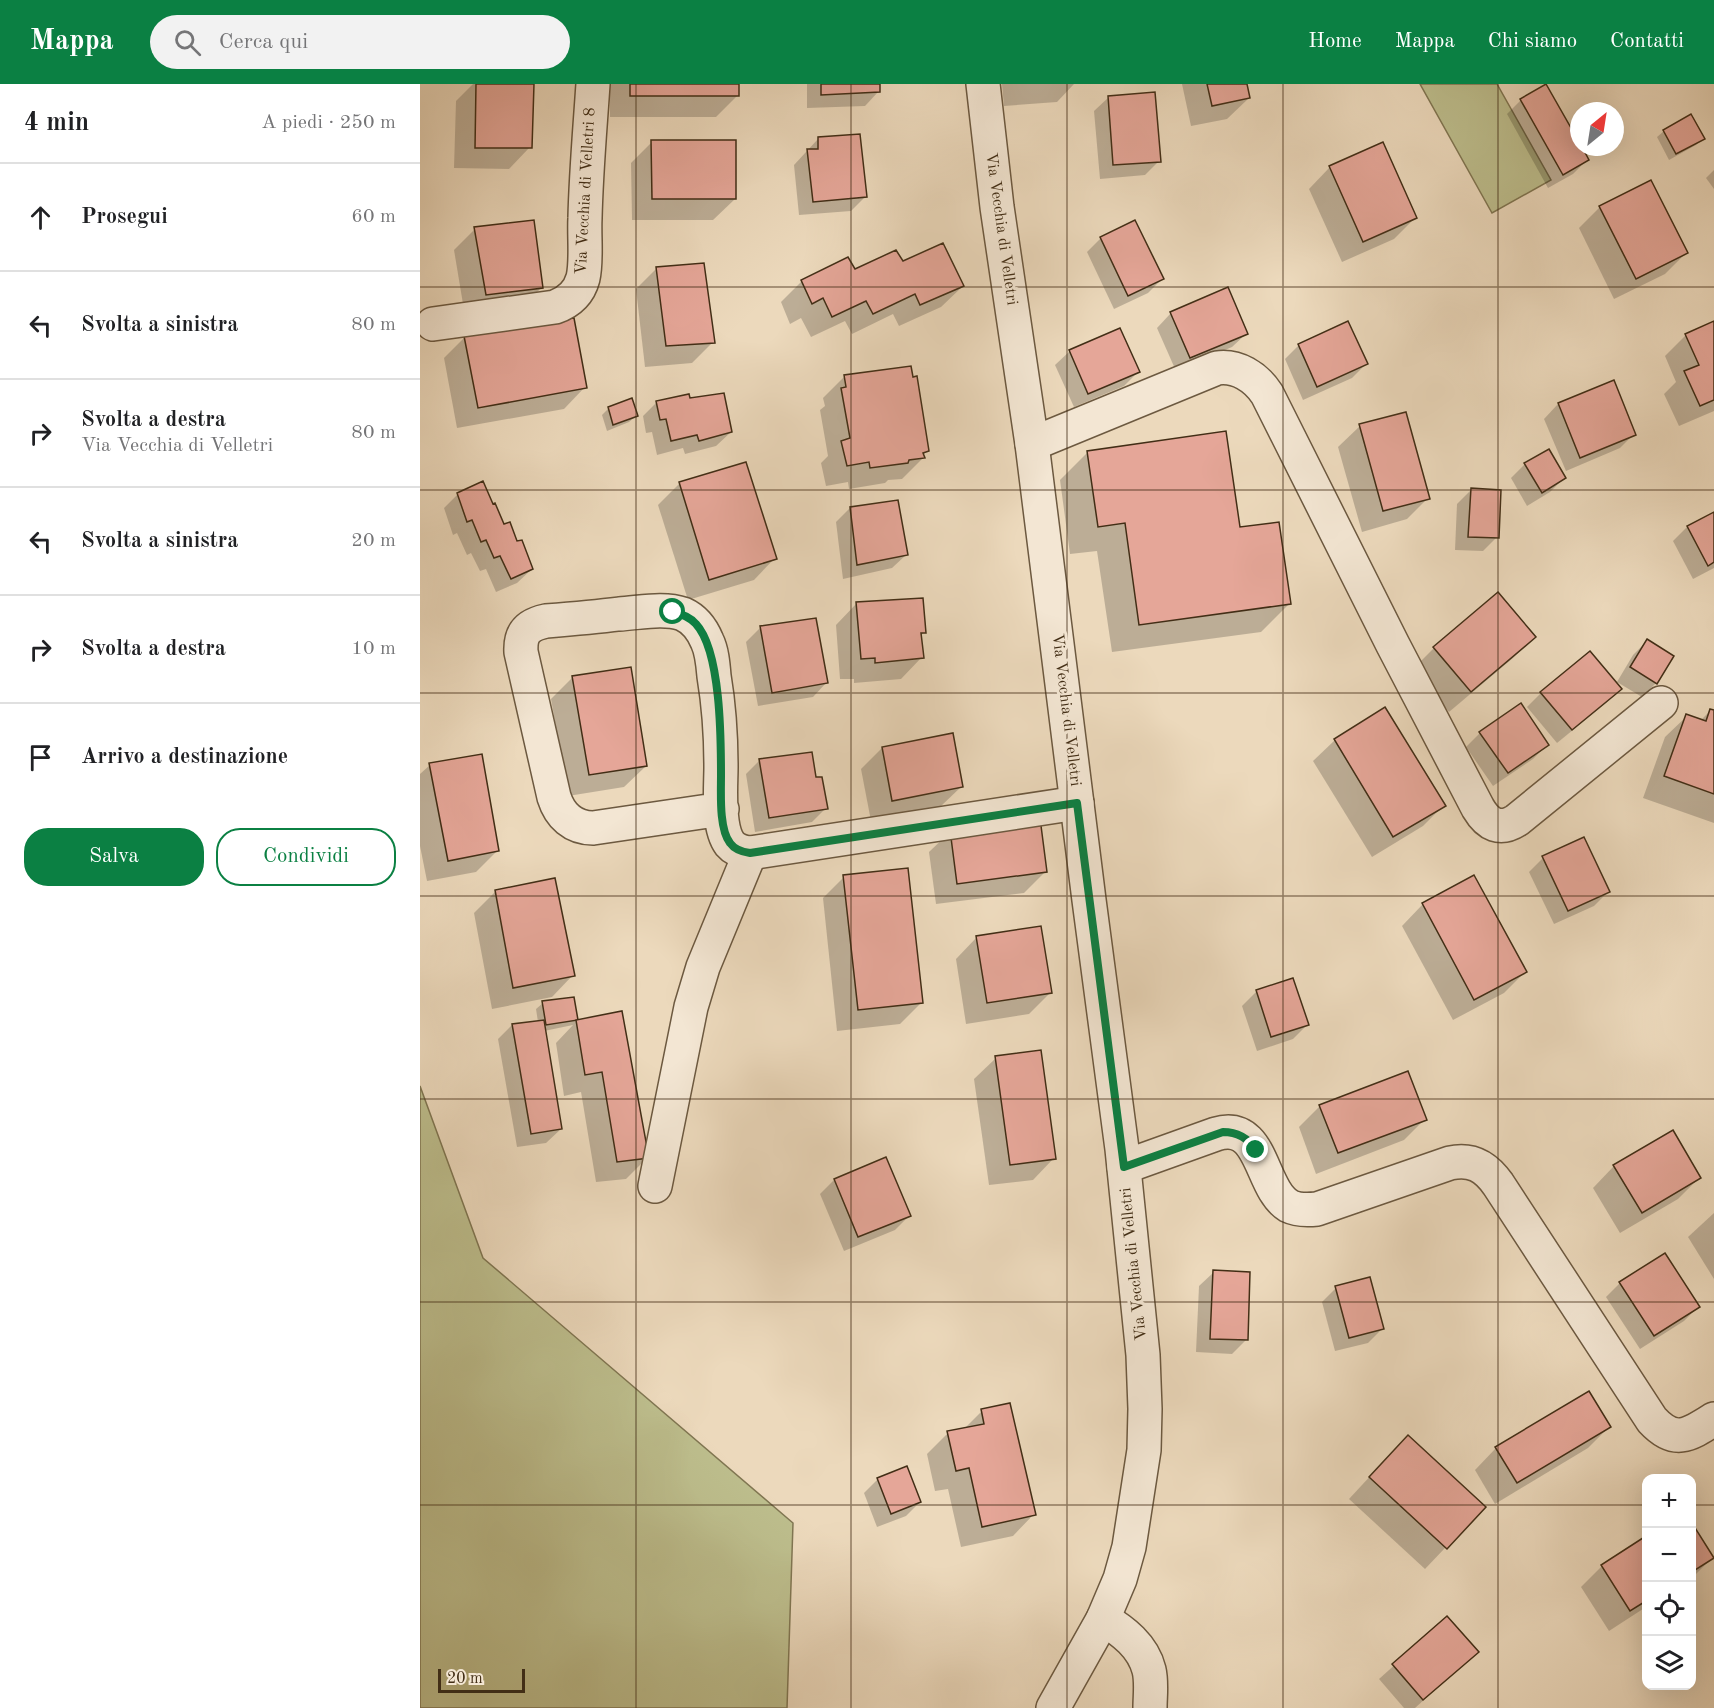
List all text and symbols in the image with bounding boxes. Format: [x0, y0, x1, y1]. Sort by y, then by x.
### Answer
search box [150, 15, 570, 69]
icon: search [171, 26, 204, 59]
text: Mappa [30, 28, 114, 56]
text: Cerca qui [219, 31, 308, 53]
text: Home [1308, 31, 1362, 52]
text: Mappa [1395, 31, 1455, 52]
text: Chi siamo [1488, 31, 1577, 52]
text: Contatti [1610, 31, 1684, 52]
north arrow [1570, 102, 1624, 156]
street label: Via Vecchia di Velletri 8 [574, 107, 598, 275]
text: 4 min [24, 110, 89, 136]
text: A piedi · 250 m [261, 113, 396, 133]
street label: Via Vecchia di Velletri [982, 152, 1020, 306]
icon: ahead [24, 201, 57, 234]
text: Prosegui [81, 206, 168, 228]
text: 60 m [351, 207, 396, 227]
icon: left [24, 309, 57, 342]
text: Svolta a sinistra [81, 314, 239, 336]
text: 80 m [351, 315, 396, 335]
text: Svolta a destra [81, 409, 226, 431]
icon: right [24, 417, 57, 450]
text: 80 m [351, 423, 396, 443]
text: Via Vecchia di Velletri [81, 436, 273, 456]
icon: left [24, 525, 57, 558]
text: Svolta a sinistra [81, 530, 239, 552]
text: 20 m [351, 531, 396, 551]
route start [659, 598, 685, 624]
icon: right [24, 633, 57, 666]
street label: Via Vecchia di Velletri [1049, 633, 1083, 787]
text: Svolta a destra [81, 638, 226, 660]
text: 10 m [351, 639, 396, 659]
icon: arrive [24, 741, 57, 774]
text: Arrivo a destinazione [81, 746, 288, 768]
button: Salva [24, 828, 204, 886]
button: Condividi [216, 828, 396, 886]
route end [1242, 1136, 1268, 1162]
street label: Via Vecchia di Velletri [1118, 1187, 1150, 1341]
map controls [1642, 1474, 1696, 1690]
button: + [1642, 1474, 1696, 1528]
button: − [1642, 1528, 1696, 1582]
button: locate [1642, 1582, 1696, 1636]
button: layers [1642, 1636, 1696, 1690]
scale bar [438, 1666, 525, 1694]
text: 20 m [447, 1671, 483, 1687]

